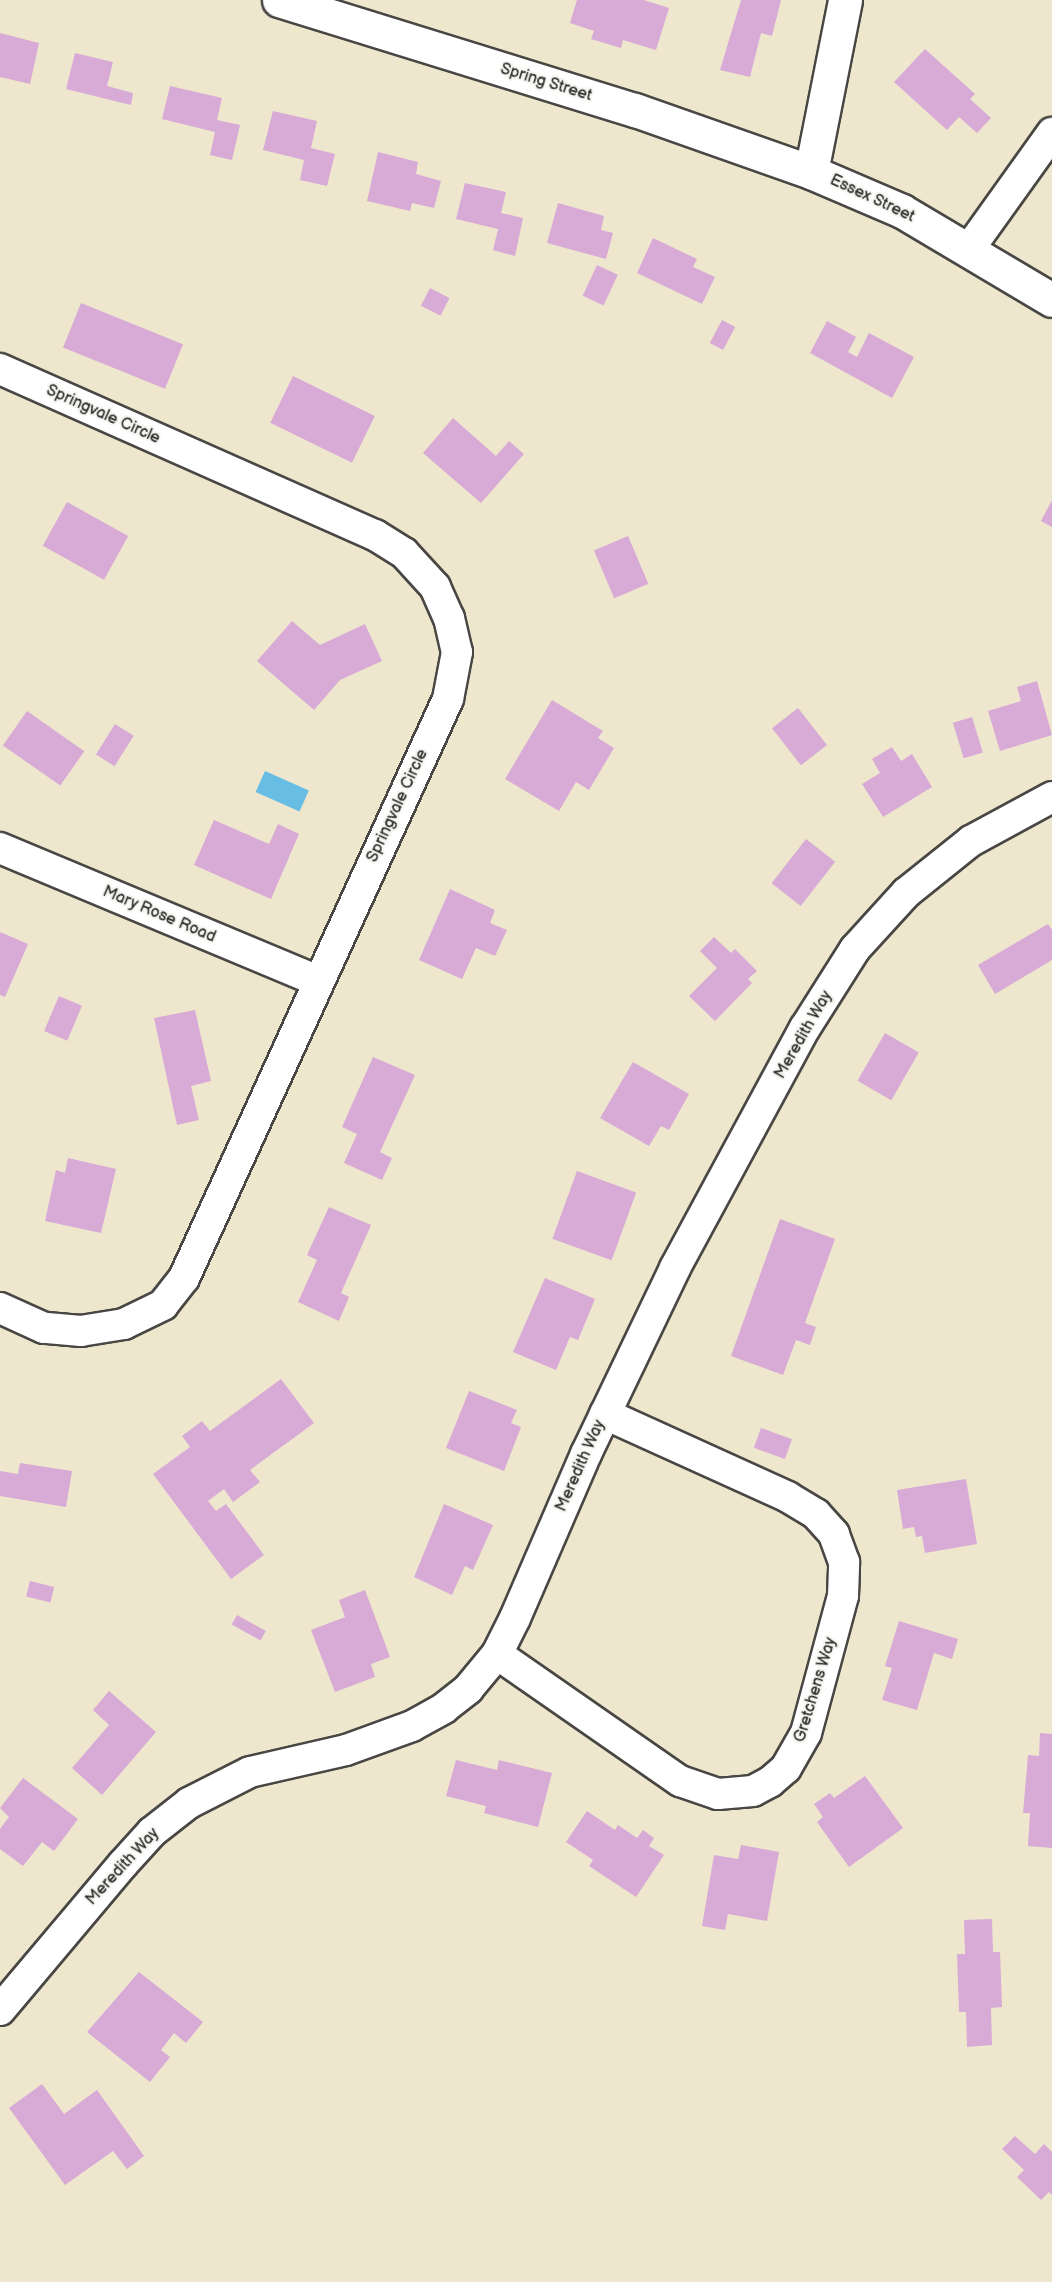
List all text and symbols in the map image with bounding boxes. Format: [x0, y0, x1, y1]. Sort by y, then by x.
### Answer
street label: Spring Street [498, 60, 594, 106]
street label: Essex Street [827, 171, 917, 227]
street label: Springvale Circle [43, 381, 163, 449]
street label: Springvale Circle [363, 746, 433, 866]
street label: Mary Rose Road [99, 882, 219, 948]
street label: Meredith Way [771, 987, 837, 1083]
street label: Meredith Way [552, 1417, 610, 1515]
street label: Gretchens Way [791, 1635, 841, 1745]
street label: Meredith Way [82, 1824, 164, 1910]

